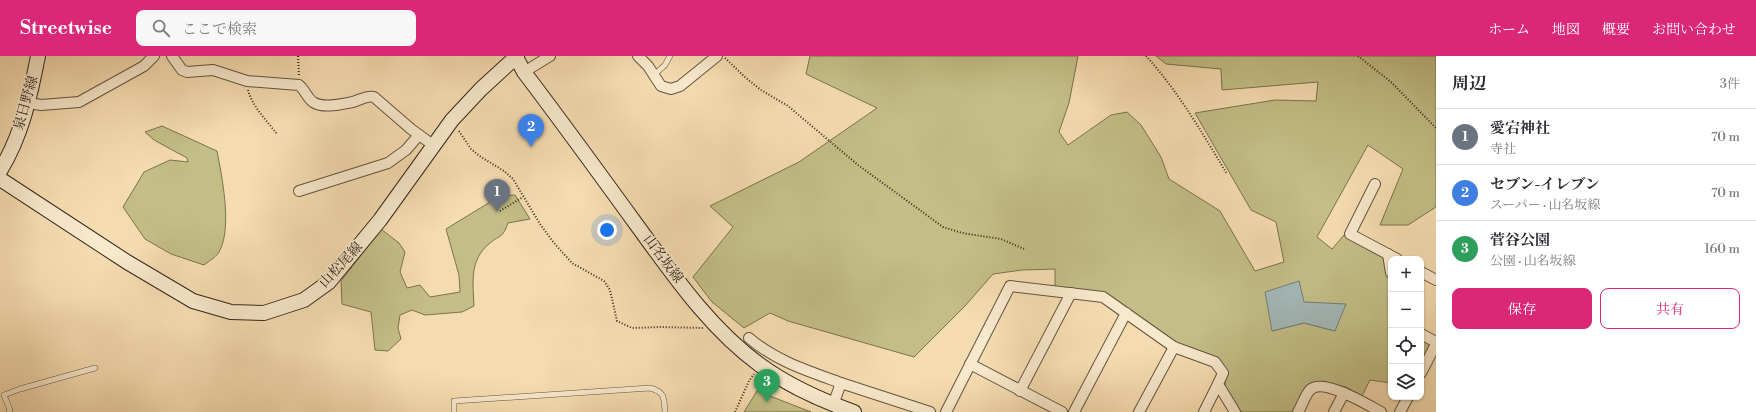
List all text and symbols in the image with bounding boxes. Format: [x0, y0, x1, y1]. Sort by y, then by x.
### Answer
search box [136, 10, 416, 46]
text: Streetwise [20, 16, 112, 40]
icon: search [150, 17, 172, 39]
text: ここで検索 [182, 20, 257, 39]
text: ホーム [1488, 21, 1530, 39]
text: 地図 [1552, 21, 1580, 39]
text: 概要 [1602, 21, 1630, 39]
text: お問い合わせ [1652, 21, 1736, 39]
text: 周辺 [1452, 73, 1486, 95]
street label: 泉日野線 [10, 74, 42, 132]
text: 3件 [1720, 76, 1740, 92]
pin: 2 [518, 114, 544, 147]
text: 愛宕神社 [1490, 119, 1550, 138]
text: 1 [1462, 129, 1468, 145]
text: 70 m [1711, 129, 1740, 145]
text: 寺社 [1490, 141, 1516, 157]
text: セブン-イレブン [1490, 175, 1600, 194]
pin: 1 [484, 179, 510, 212]
text: 2 [1461, 185, 1469, 201]
text: 70 m [1711, 185, 1740, 201]
text: スーパー · 山名坂線 [1490, 197, 1600, 213]
your location [597, 220, 617, 240]
street label: 山名坂線 [639, 231, 687, 287]
text: 菅谷公園 [1490, 231, 1550, 250]
street label: 山松尾線 [315, 238, 367, 292]
text: 3 [1461, 241, 1469, 257]
text: 160 m [1704, 241, 1740, 257]
text: 公園 · 山名坂線 [1490, 253, 1576, 269]
map controls [1388, 256, 1424, 400]
button: + [1388, 256, 1424, 292]
button: 保存 [1452, 288, 1592, 329]
button: 共有 [1600, 288, 1740, 329]
button: − [1388, 292, 1424, 328]
button: locate [1388, 328, 1424, 364]
button: layers [1388, 364, 1424, 400]
pin: 3 [754, 369, 780, 402]

